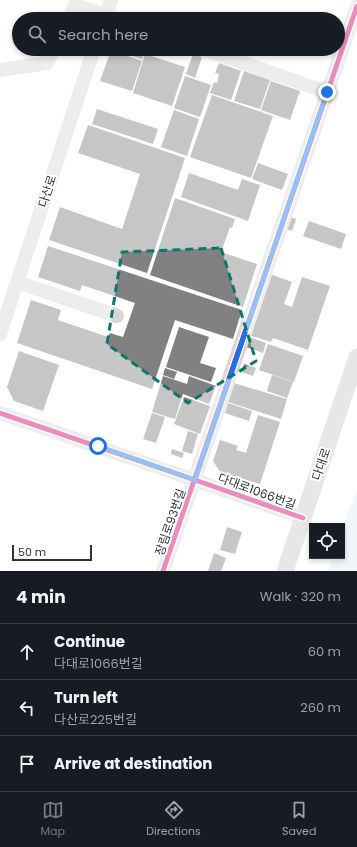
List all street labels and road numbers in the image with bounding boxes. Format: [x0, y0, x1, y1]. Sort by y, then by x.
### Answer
street label: 다산로 [34, 173, 60, 209]
street label: 다대로 [308, 446, 334, 482]
street label: 다대로1066번길 [216, 469, 298, 513]
street label: 장림로93번길 [151, 486, 189, 558]

